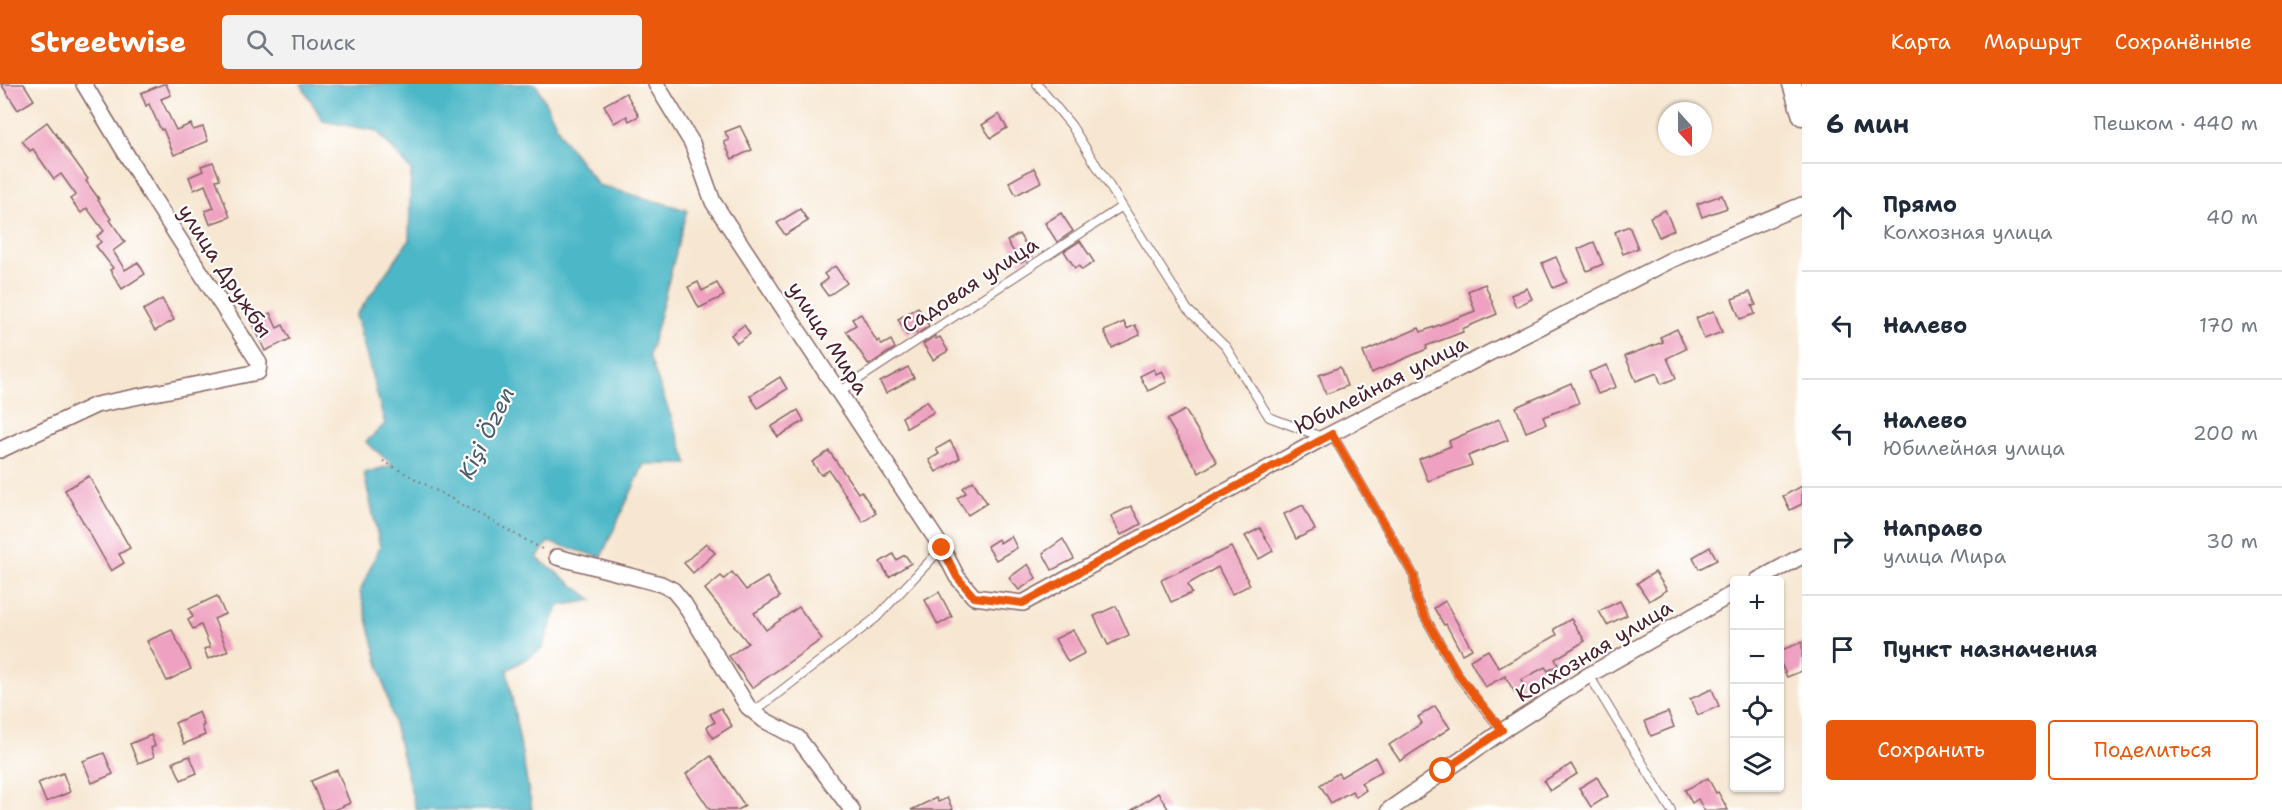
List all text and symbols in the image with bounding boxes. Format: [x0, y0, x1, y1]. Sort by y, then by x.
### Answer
search box [222, 15, 642, 69]
text: Streetwise [30, 23, 186, 61]
icon: search [243, 26, 276, 59]
text: Поиск [291, 28, 356, 57]
text: Карта [1891, 28, 1951, 56]
text: Маршрут [1984, 28, 2082, 56]
text: Сохранённые [2115, 28, 2252, 56]
north arrow [1658, 102, 1712, 156]
text: 6 мин [1826, 106, 1909, 141]
text: Пешком · 440 m [2094, 110, 2258, 136]
text: Прямо [1883, 190, 1957, 219]
street label: улица Дружбы [171, 199, 279, 343]
icon: ahead [1826, 201, 1859, 234]
text: 40 m [2206, 204, 2258, 230]
text: Колхозная улица [1883, 219, 2053, 245]
street label: Садовая улица [896, 230, 1044, 340]
street label: улица Мира [781, 276, 875, 400]
icon: left [1826, 309, 1859, 342]
text: Налево [1883, 311, 1967, 340]
text: 170 m [2199, 312, 2258, 338]
street label: Юбилейная улица [1290, 329, 1472, 441]
water label: Kişi Özen [452, 382, 521, 484]
text: Налево [1883, 406, 1967, 435]
icon: left [1826, 417, 1859, 450]
text: 200 m [2193, 420, 2258, 446]
text: Юбилейная улица [1883, 435, 2065, 461]
text: Направо [1883, 514, 1983, 543]
icon: right [1826, 525, 1859, 558]
text: 30 m [2206, 528, 2258, 554]
route end [928, 534, 954, 560]
text: улица Мира [1883, 543, 2006, 569]
map controls [1730, 576, 1784, 792]
button: + [1730, 576, 1784, 630]
street label: Колхозная улица [1511, 593, 1677, 709]
button: − [1730, 630, 1784, 684]
icon: arrive [1826, 633, 1859, 666]
text: Пункт назначения [1883, 635, 2097, 664]
button: locate [1730, 684, 1784, 738]
button: Сохранить [1826, 720, 2036, 780]
button: Поделиться [2048, 720, 2258, 780]
button: layers [1730, 738, 1784, 792]
route start [1429, 757, 1455, 783]

